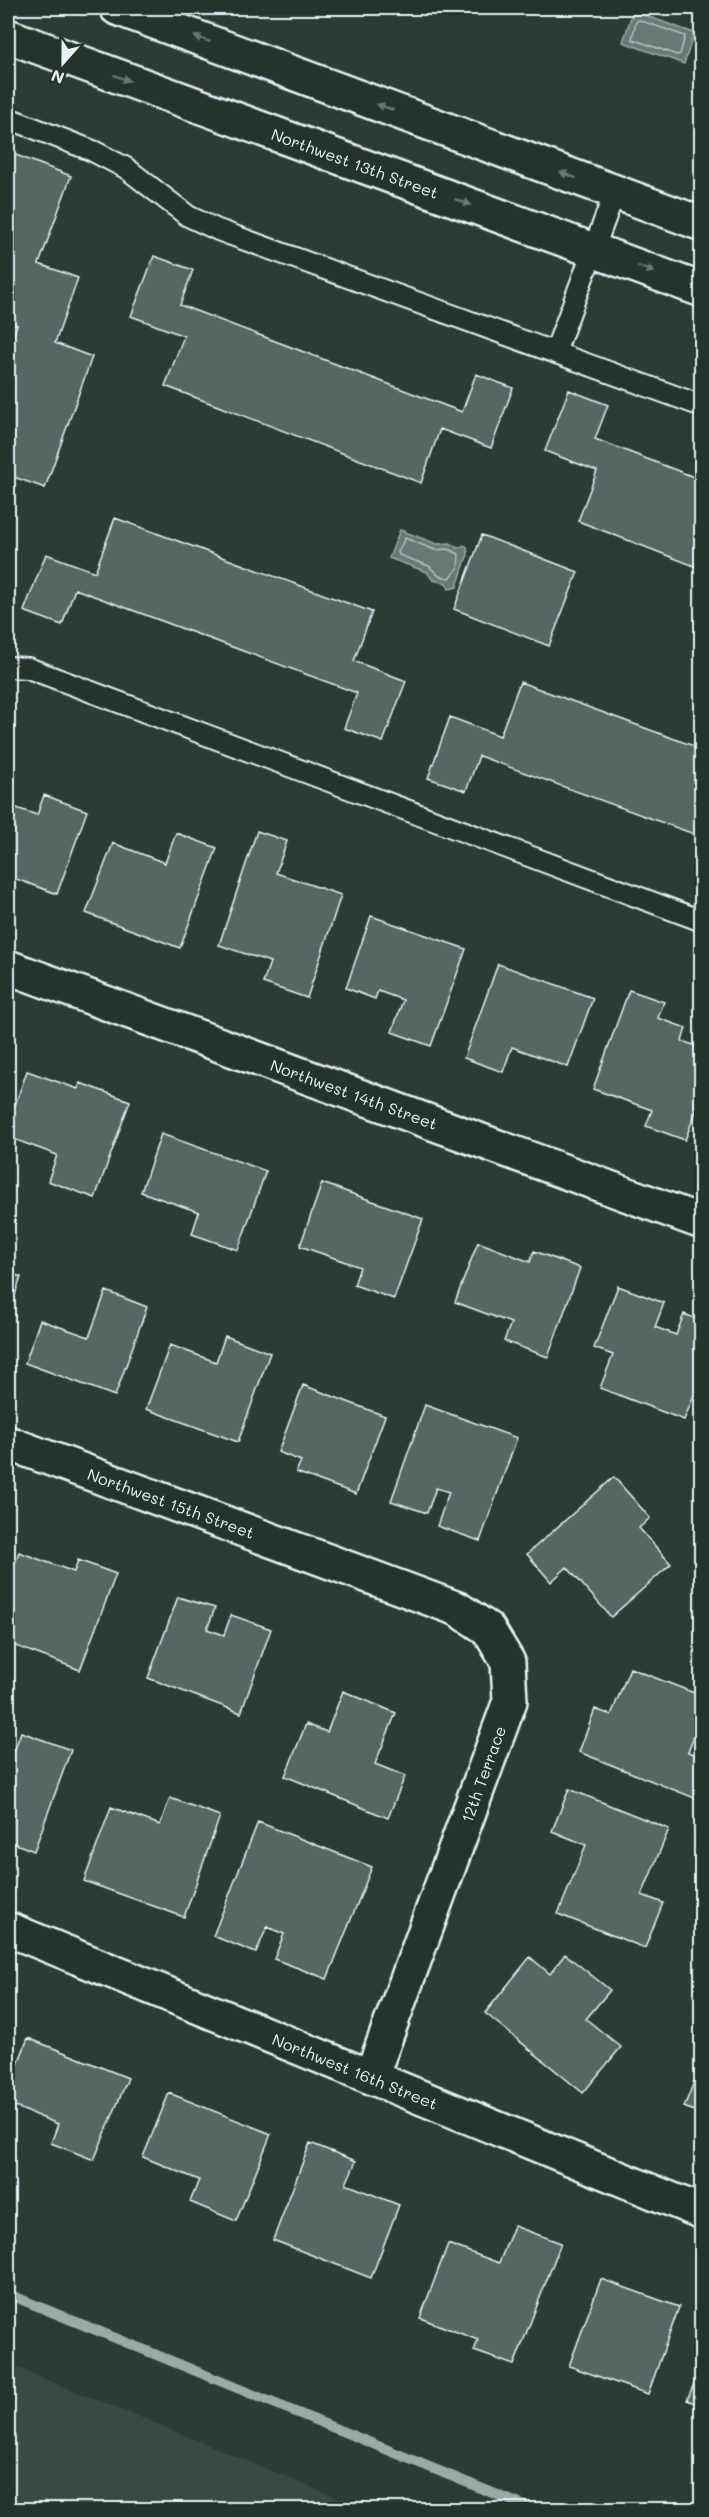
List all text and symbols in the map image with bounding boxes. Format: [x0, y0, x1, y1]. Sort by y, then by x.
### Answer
north arrow [33, 33, 93, 93]
one-way arrow [193, 34, 211, 44]
text: N [48, 65, 67, 89]
one-way arrow [113, 73, 131, 83]
one-way arrow [376, 102, 394, 111]
street label: Northwest 13th Street [269, 123, 441, 203]
one-way arrow [559, 170, 577, 179]
one-way arrow [454, 198, 472, 208]
one-way arrow [637, 265, 655, 275]
street label: Northwest 14th Street [268, 1054, 440, 1134]
street label: Northwest 15th Street [85, 1463, 257, 1543]
street label: 12th Terrace [456, 1723, 510, 1825]
street label: Northwest 16th Street [269, 2028, 441, 2114]

